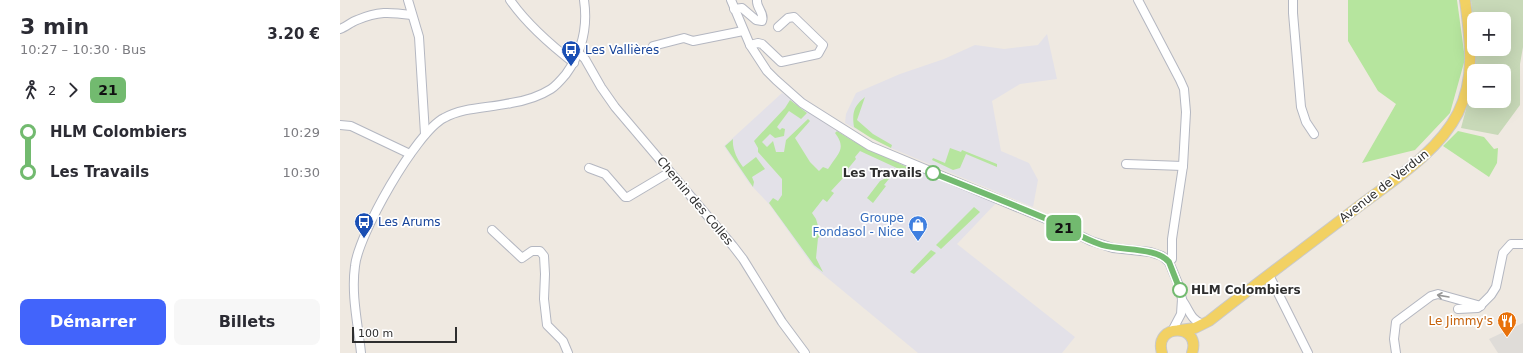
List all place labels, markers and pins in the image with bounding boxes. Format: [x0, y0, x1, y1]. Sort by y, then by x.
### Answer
bus stop icon: Les Vallières [560, 39, 582, 67]
place label: Les Vallières [585, 43, 659, 57]
marker: Les Travails [925, 165, 941, 181]
place label: Les Travails [843, 166, 922, 180]
bus stop icon: Les Arums [353, 211, 375, 239]
place label: Groupe Fondasol - Nice [812, 211, 904, 239]
shop icon: Groupe Fondasol - Nice [907, 214, 929, 242]
place label: Les Arums [378, 215, 441, 229]
marker: HLM Colombiers [1172, 282, 1188, 298]
place label: HLM Colombiers [1191, 283, 1301, 297]
restaurant icon: Le Jimmy's [1496, 310, 1518, 338]
place label: Le Jimmy's [1428, 314, 1493, 328]

